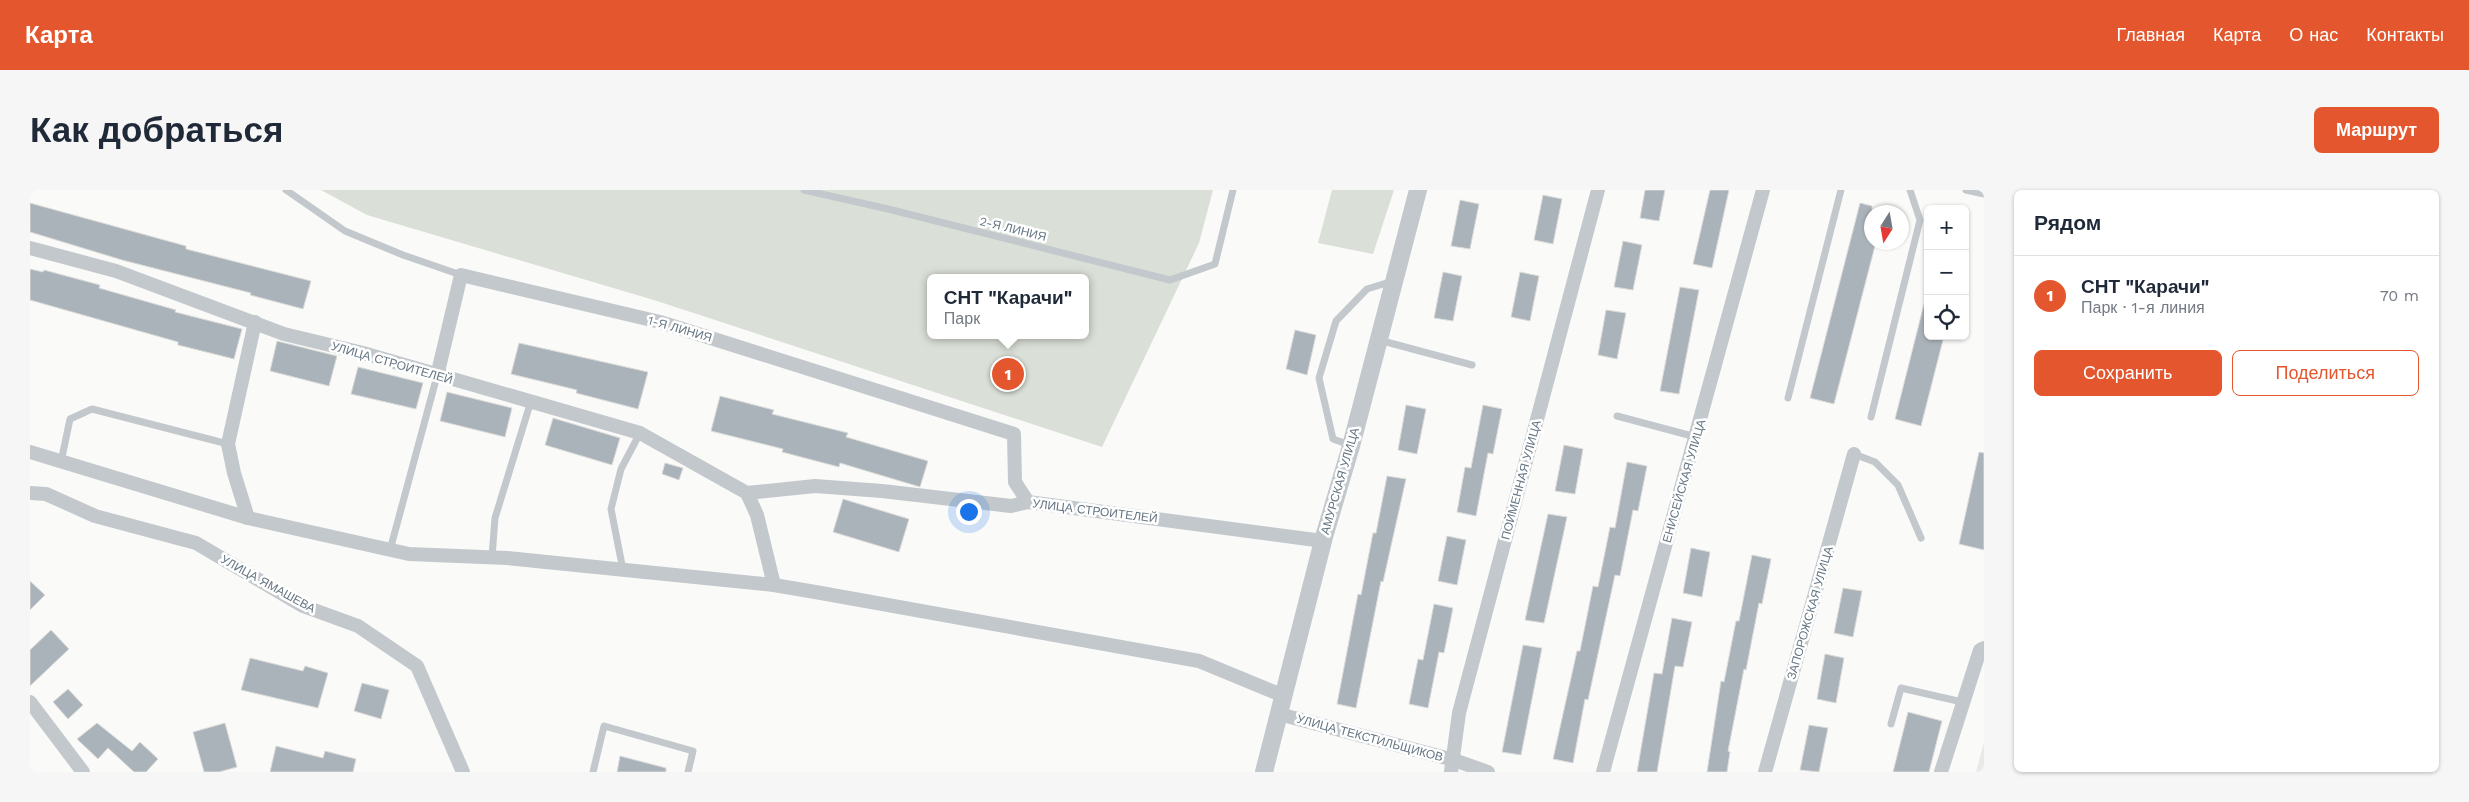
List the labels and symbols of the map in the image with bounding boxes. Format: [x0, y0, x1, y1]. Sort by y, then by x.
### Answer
north arrow [1864, 205, 1909, 250]
street label: 2-Я ЛИНИЯ [978, 214, 1048, 244]
street label: 1-Я ЛИНИЯ [646, 313, 714, 345]
street label: УЛИЦА СТРОИТЕЛЕЙ [330, 338, 455, 387]
pin: 1 [992, 355, 1024, 393]
street label: ЕНИСЕЙСКАЯ УЛИЦА [1659, 417, 1708, 544]
street label: ПОЙМЕННАЯ УЛИЦА [1497, 418, 1544, 541]
street label: АМУРСКАЯ УЛИЦА [1318, 426, 1362, 536]
street label: УЛИЦА СТРОИТЕЛЕЙ [1032, 495, 1158, 526]
your location [956, 499, 982, 525]
street label: ЗАПОРОЖСКАЯ УЛИЦА [1784, 545, 1836, 681]
street label: УЛИЦА ЯМАШЕВА [218, 552, 318, 616]
street label: УЛИЦА ТЕКСТИЛЬЩИКОВ [1295, 712, 1445, 764]

